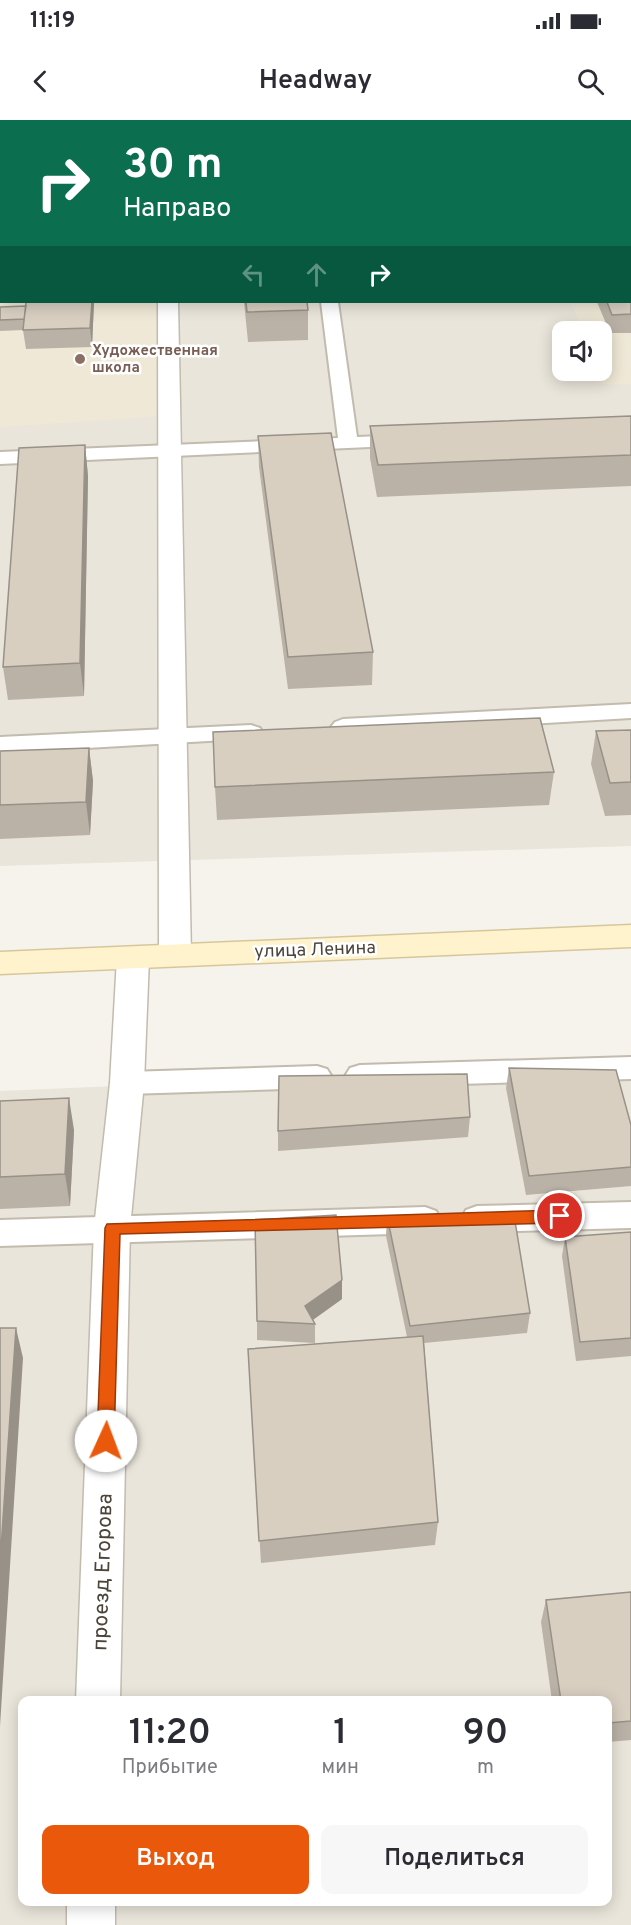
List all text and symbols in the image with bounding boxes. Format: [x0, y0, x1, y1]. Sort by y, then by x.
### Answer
text: 11:19 [30, 8, 75, 35]
text: Headway [259, 64, 372, 98]
icon: back [24, 65, 57, 98]
icon: search [574, 65, 607, 98]
text: 30 m [123, 140, 222, 193]
icon: right [24, 144, 102, 222]
text: Направо [123, 192, 231, 226]
icon: left [237, 258, 270, 291]
icon: ahead [300, 258, 333, 291]
icon: right [363, 258, 396, 291]
map controls [552, 321, 612, 381]
button: sound [552, 321, 612, 381]
place label: Художественная школа [92, 342, 218, 378]
marker: Художественная школа [73, 352, 87, 366]
street label: улица Ленина [254, 937, 376, 964]
pin [534, 1190, 585, 1241]
icon: arrive [543, 1199, 576, 1232]
position arrow [74, 1409, 138, 1473]
street label: проезд Егорова [87, 1493, 120, 1651]
text: 11:20 [129, 1711, 211, 1757]
text: 1 [333, 1711, 347, 1757]
text: 90 [463, 1711, 508, 1757]
text: Прибытие [122, 1755, 218, 1781]
text: мин [322, 1755, 359, 1781]
text: m [477, 1755, 494, 1781]
button: Выход [42, 1825, 309, 1894]
button: Поделиться [321, 1825, 588, 1894]

